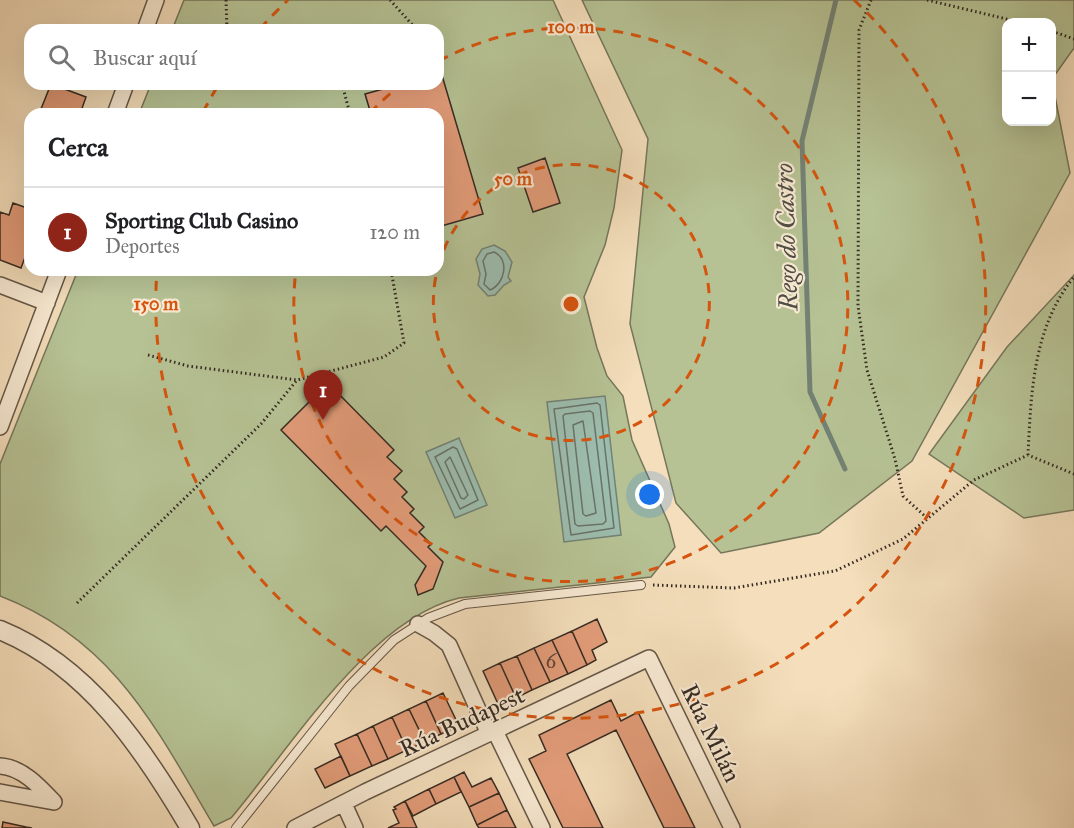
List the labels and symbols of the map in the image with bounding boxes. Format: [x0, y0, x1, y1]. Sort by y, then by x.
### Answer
text: 100 m [548, 16, 595, 38]
water label: Rego do Castro [767, 163, 805, 312]
text: 50 m [494, 168, 533, 190]
text: 150 m [134, 293, 179, 315]
centre of rings [561, 294, 581, 314]
pin: 1 [304, 370, 342, 420]
your location [635, 480, 664, 509]
house number: 6 [546, 648, 558, 674]
street label: Rúa Milán [674, 679, 748, 787]
street label: Rúa Budapest [395, 680, 530, 764]

